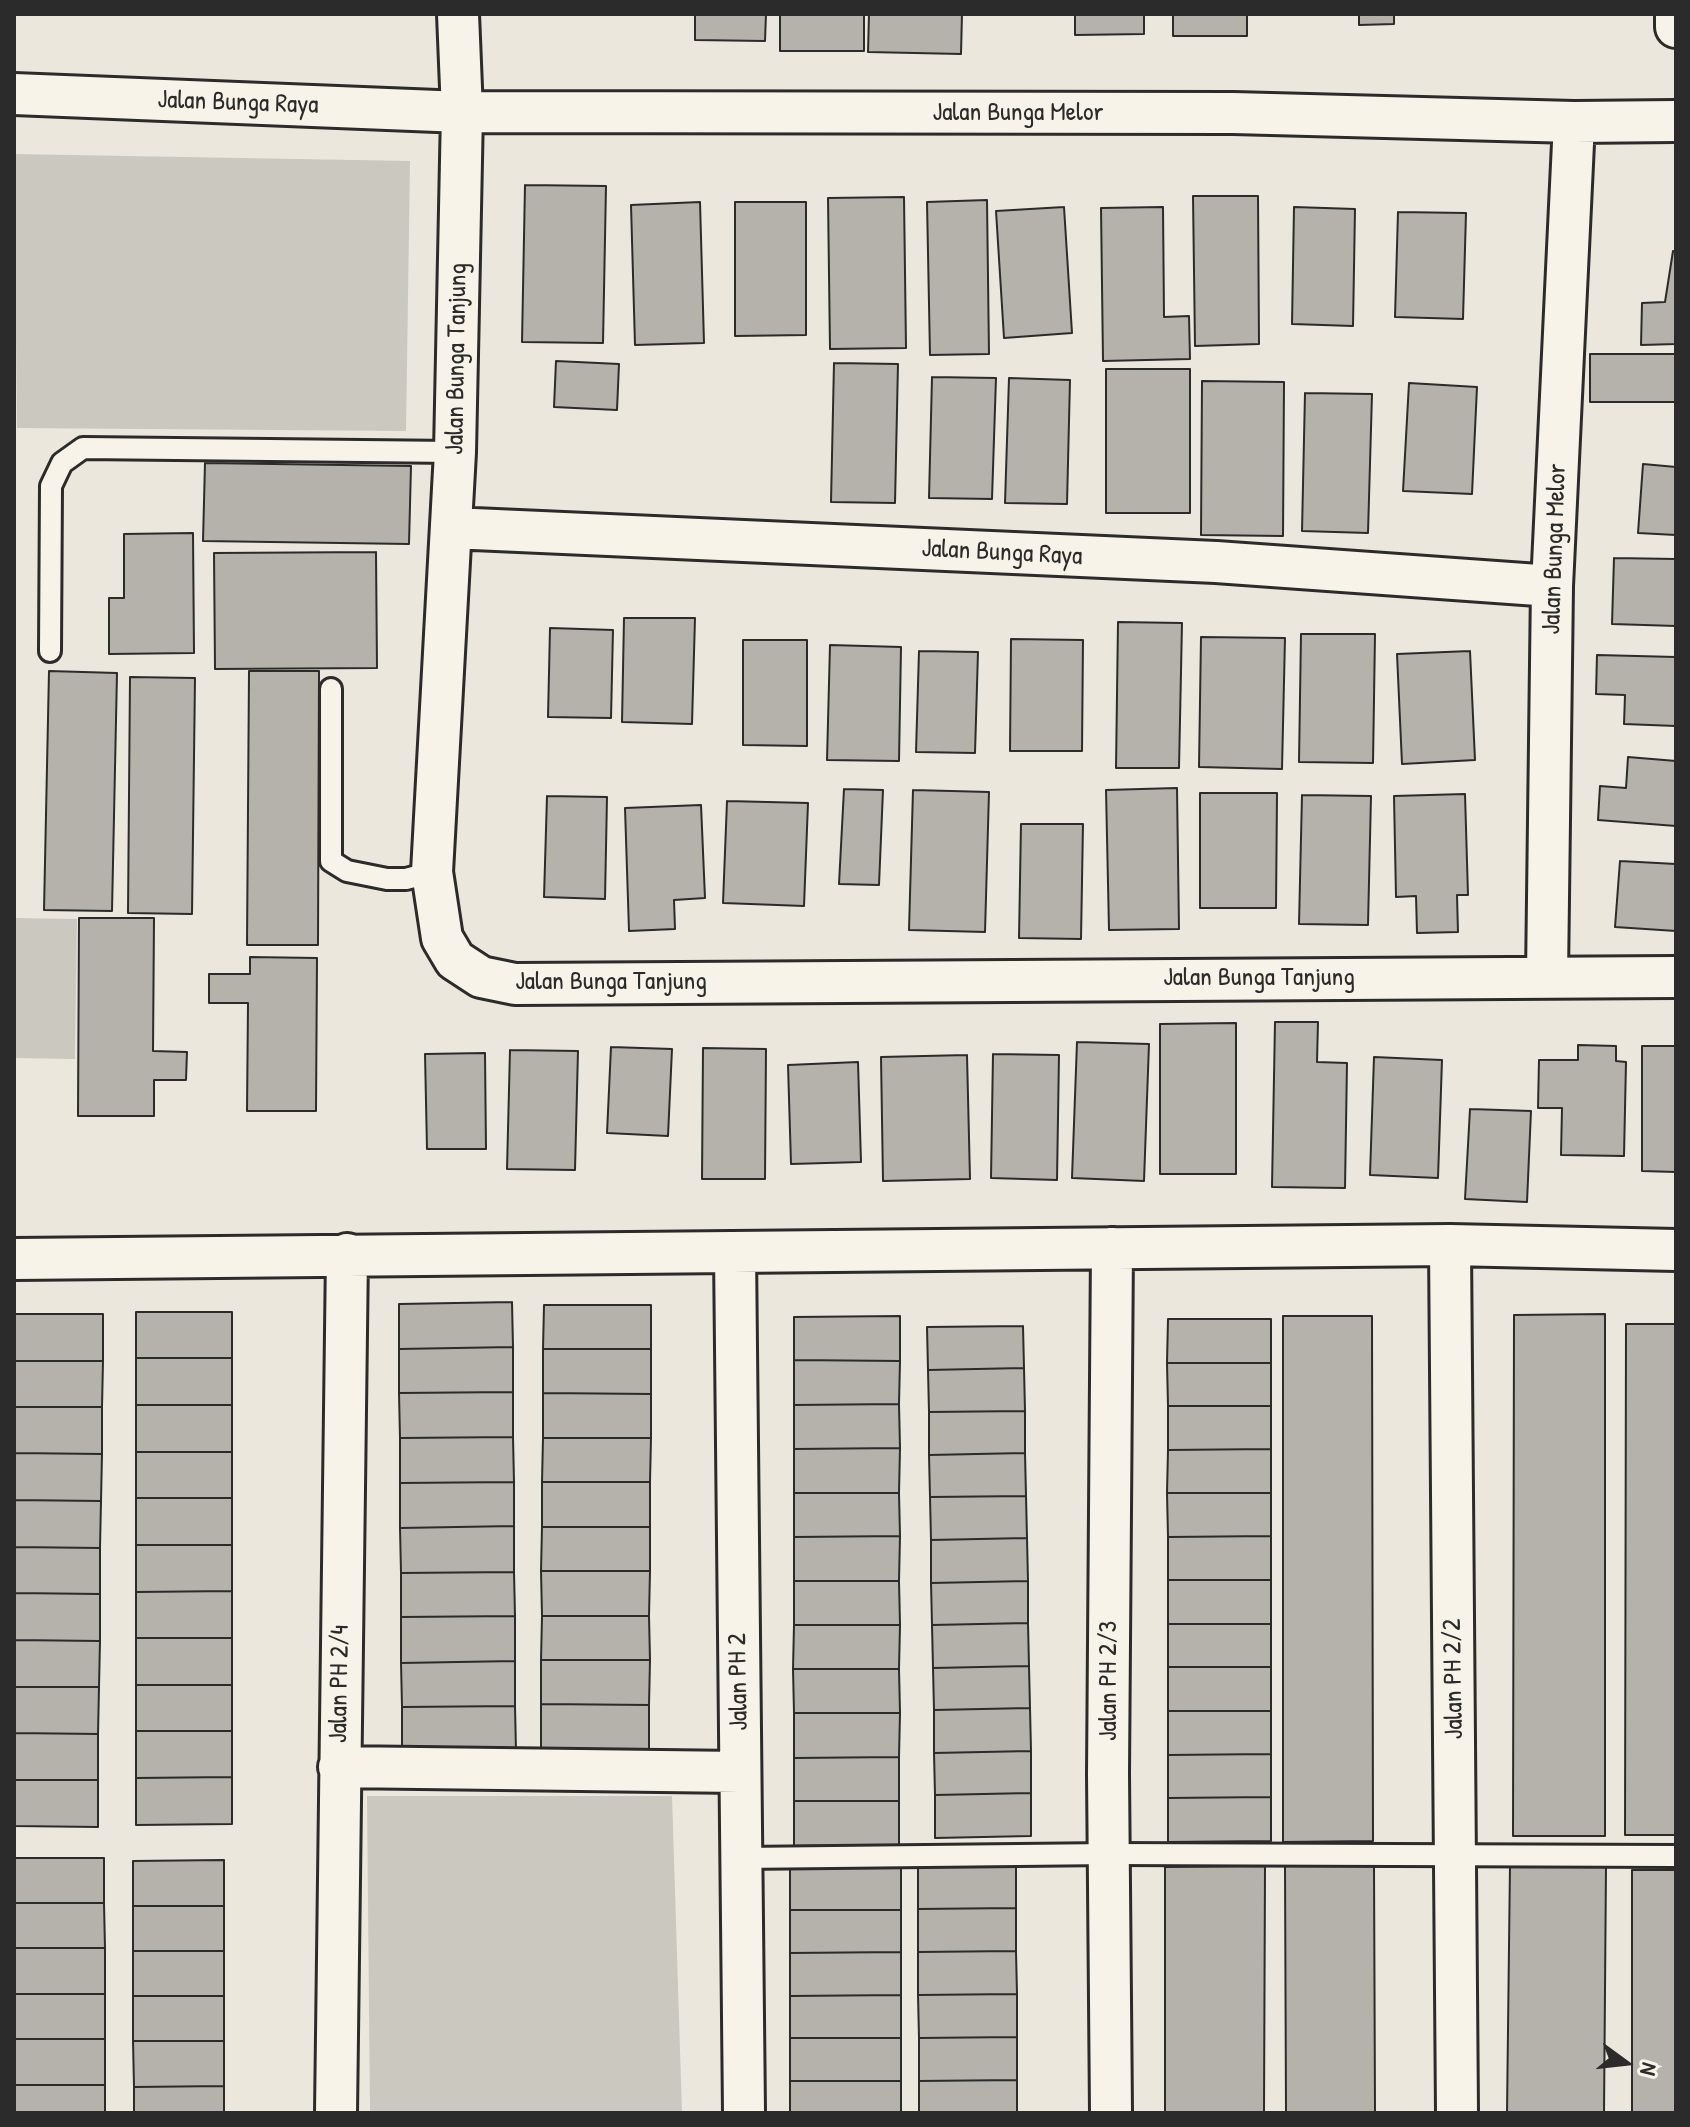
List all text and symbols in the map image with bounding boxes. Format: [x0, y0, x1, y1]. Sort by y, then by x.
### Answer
street label: Jalan Bunga Raya [157, 85, 319, 121]
street label: Jalan Bunga Melor [933, 97, 1103, 129]
street label: Jalan Bunga Tanjung [440, 263, 474, 455]
street label: Jalan Bunga Melor [1536, 463, 1574, 635]
street label: Jalan Bunga Raya [921, 533, 1083, 573]
street label: Jalan Bunga Tanjung [1163, 962, 1355, 994]
street label: Jalan Bunga Tanjung [515, 966, 707, 998]
street label: Jalan PH 2/2 [1437, 1618, 1471, 1740]
street label: Jalan PH 2/3 [1093, 1621, 1125, 1741]
street label: Jalan PH 2/4 [323, 1625, 357, 1743]
street label: Jalan PH 2 [723, 1633, 755, 1731]
north arrow [1586, 2023, 1666, 2103]
text: N [1633, 2060, 1665, 2079]

